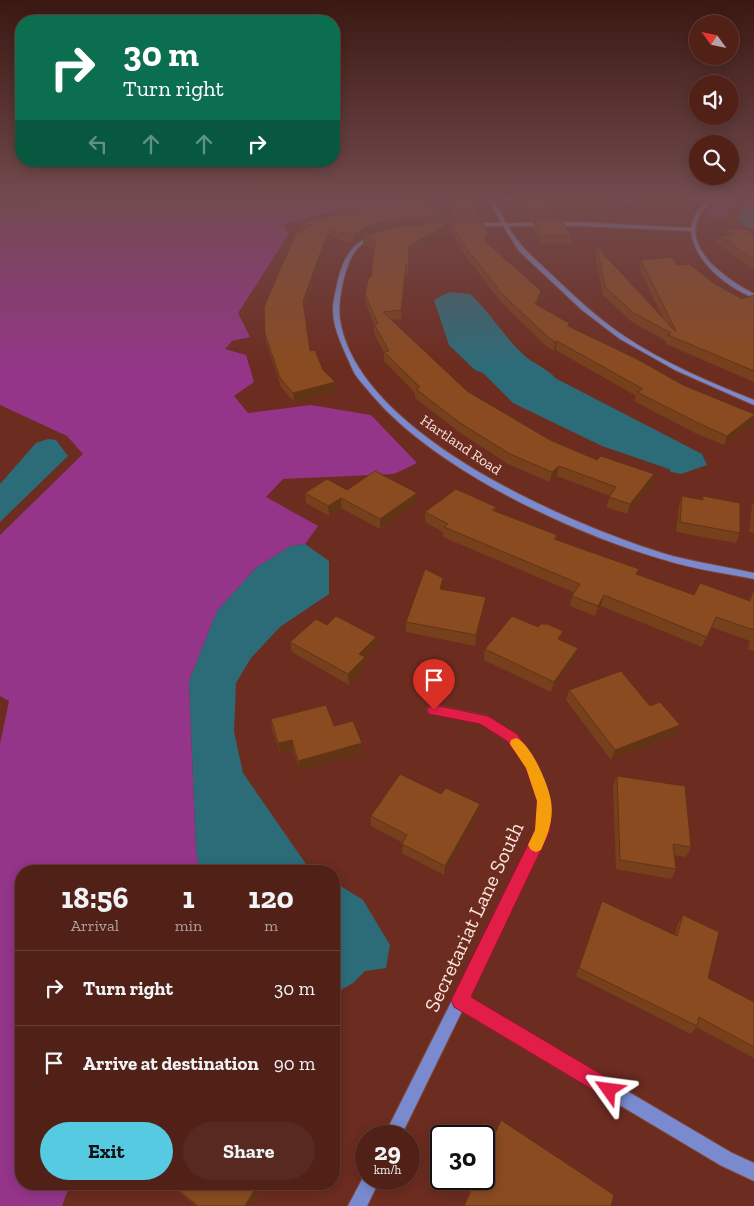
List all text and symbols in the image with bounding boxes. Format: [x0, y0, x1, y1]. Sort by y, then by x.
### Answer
north arrow [689, 15, 739, 65]
map controls [689, 15, 739, 185]
text: 30 m [123, 33, 199, 75]
icon: right [40, 35, 105, 100]
text: Turn right [123, 75, 224, 102]
button: sound [689, 75, 739, 125]
icon: left [84, 130, 112, 158]
icon: ahead [137, 130, 165, 158]
icon: ahead [190, 130, 218, 158]
icon: right [243, 130, 271, 158]
button: search [689, 135, 739, 185]
street label: Hartland Road [417, 411, 506, 479]
pin [413, 659, 455, 710]
icon: arrive [420, 666, 448, 694]
street label: Secretariat Lane South [419, 818, 529, 1016]
text: 18:56 [61, 880, 129, 916]
text: 1 [182, 880, 195, 916]
text: 120 [248, 880, 294, 916]
text: Arrival [71, 916, 119, 935]
text: min [175, 916, 202, 935]
text: m [264, 916, 278, 935]
icon: right [40, 974, 68, 1002]
text: Turn right [83, 977, 173, 1000]
text: 30 m [274, 977, 315, 1000]
icon: arrive [40, 1049, 68, 1077]
text: Arrive at destination [83, 1052, 259, 1075]
text: 90 m [274, 1052, 315, 1075]
position arrow [582, 1063, 634, 1115]
button: Exit [40, 1122, 173, 1180]
button: Share [183, 1122, 315, 1180]
speed limit sign: 30 [430, 1125, 495, 1190]
text: 29 [374, 1136, 401, 1166]
text: km/h [374, 1163, 401, 1177]

